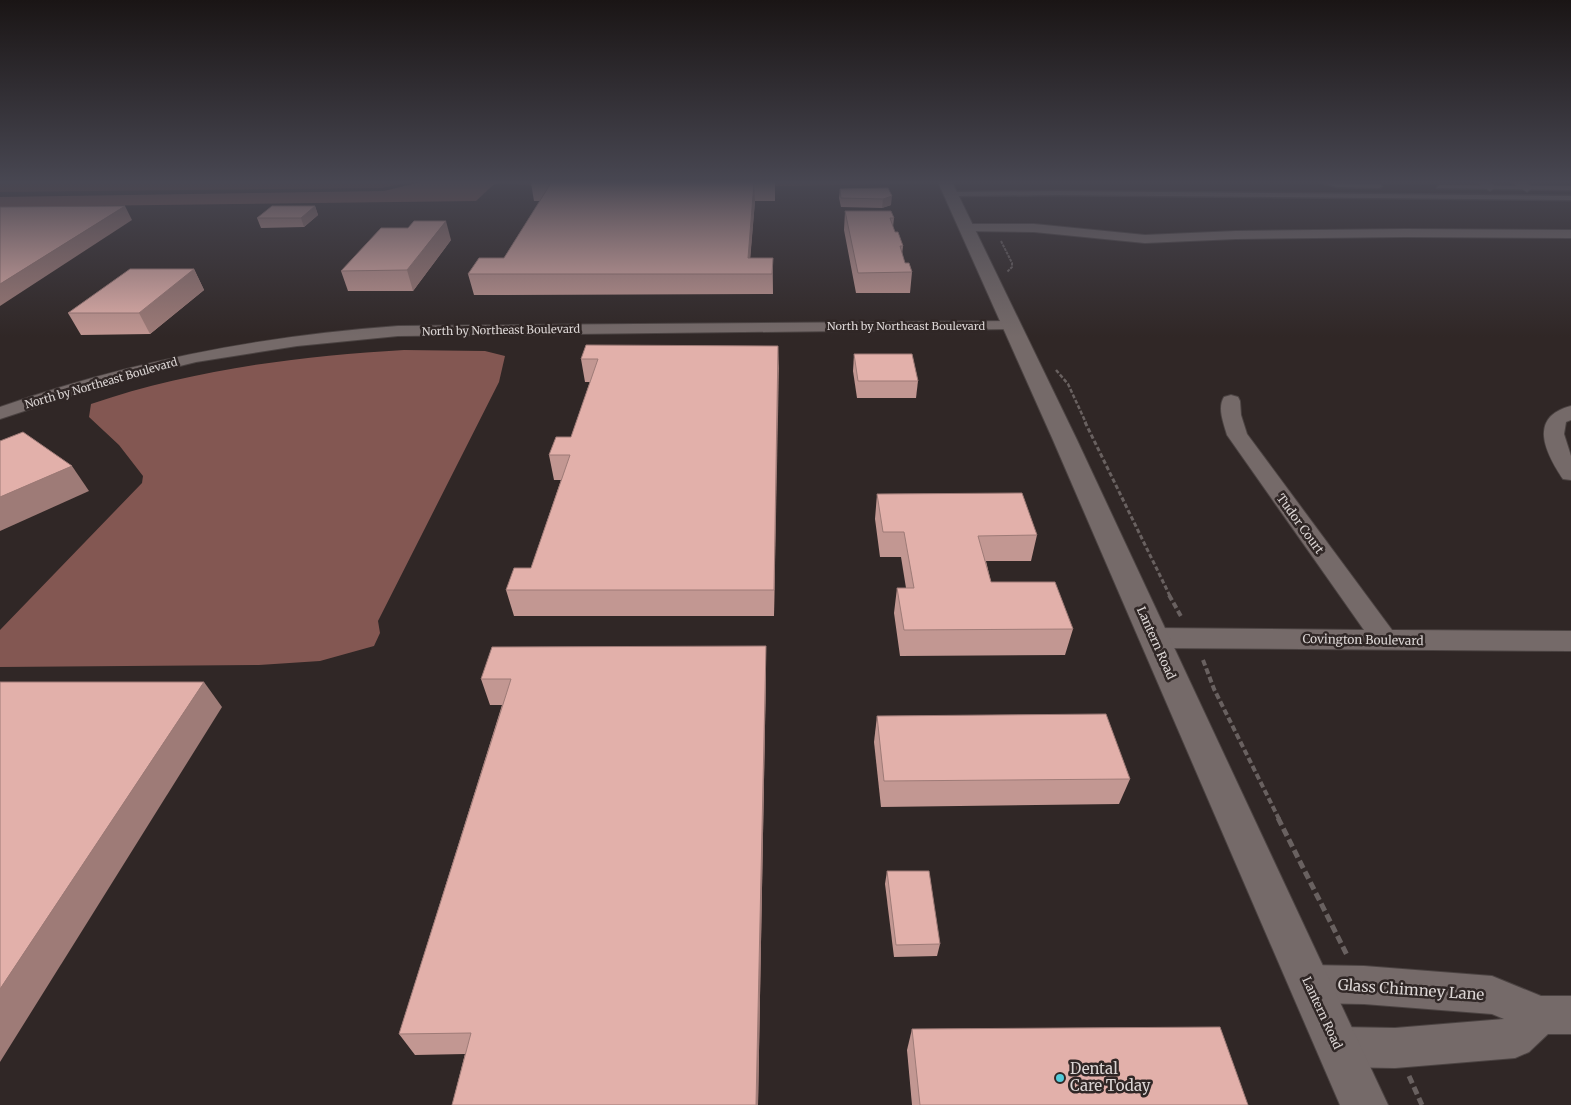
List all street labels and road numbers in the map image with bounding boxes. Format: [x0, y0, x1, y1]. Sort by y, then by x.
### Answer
street label: North by Northeast Boulevard [827, 319, 985, 333]
street label: North by Northeast Boulevard [422, 322, 580, 338]
street label: North by Northeast Boulevard [23, 354, 179, 412]
street label: Tudor Court [1274, 491, 1327, 557]
street label: Lantern Road [1134, 604, 1179, 682]
street label: Covington Boulevard [1302, 631, 1424, 648]
street label: Lantern Road [1299, 974, 1346, 1051]
street label: Glass Chimney Lane [1337, 975, 1485, 1004]

